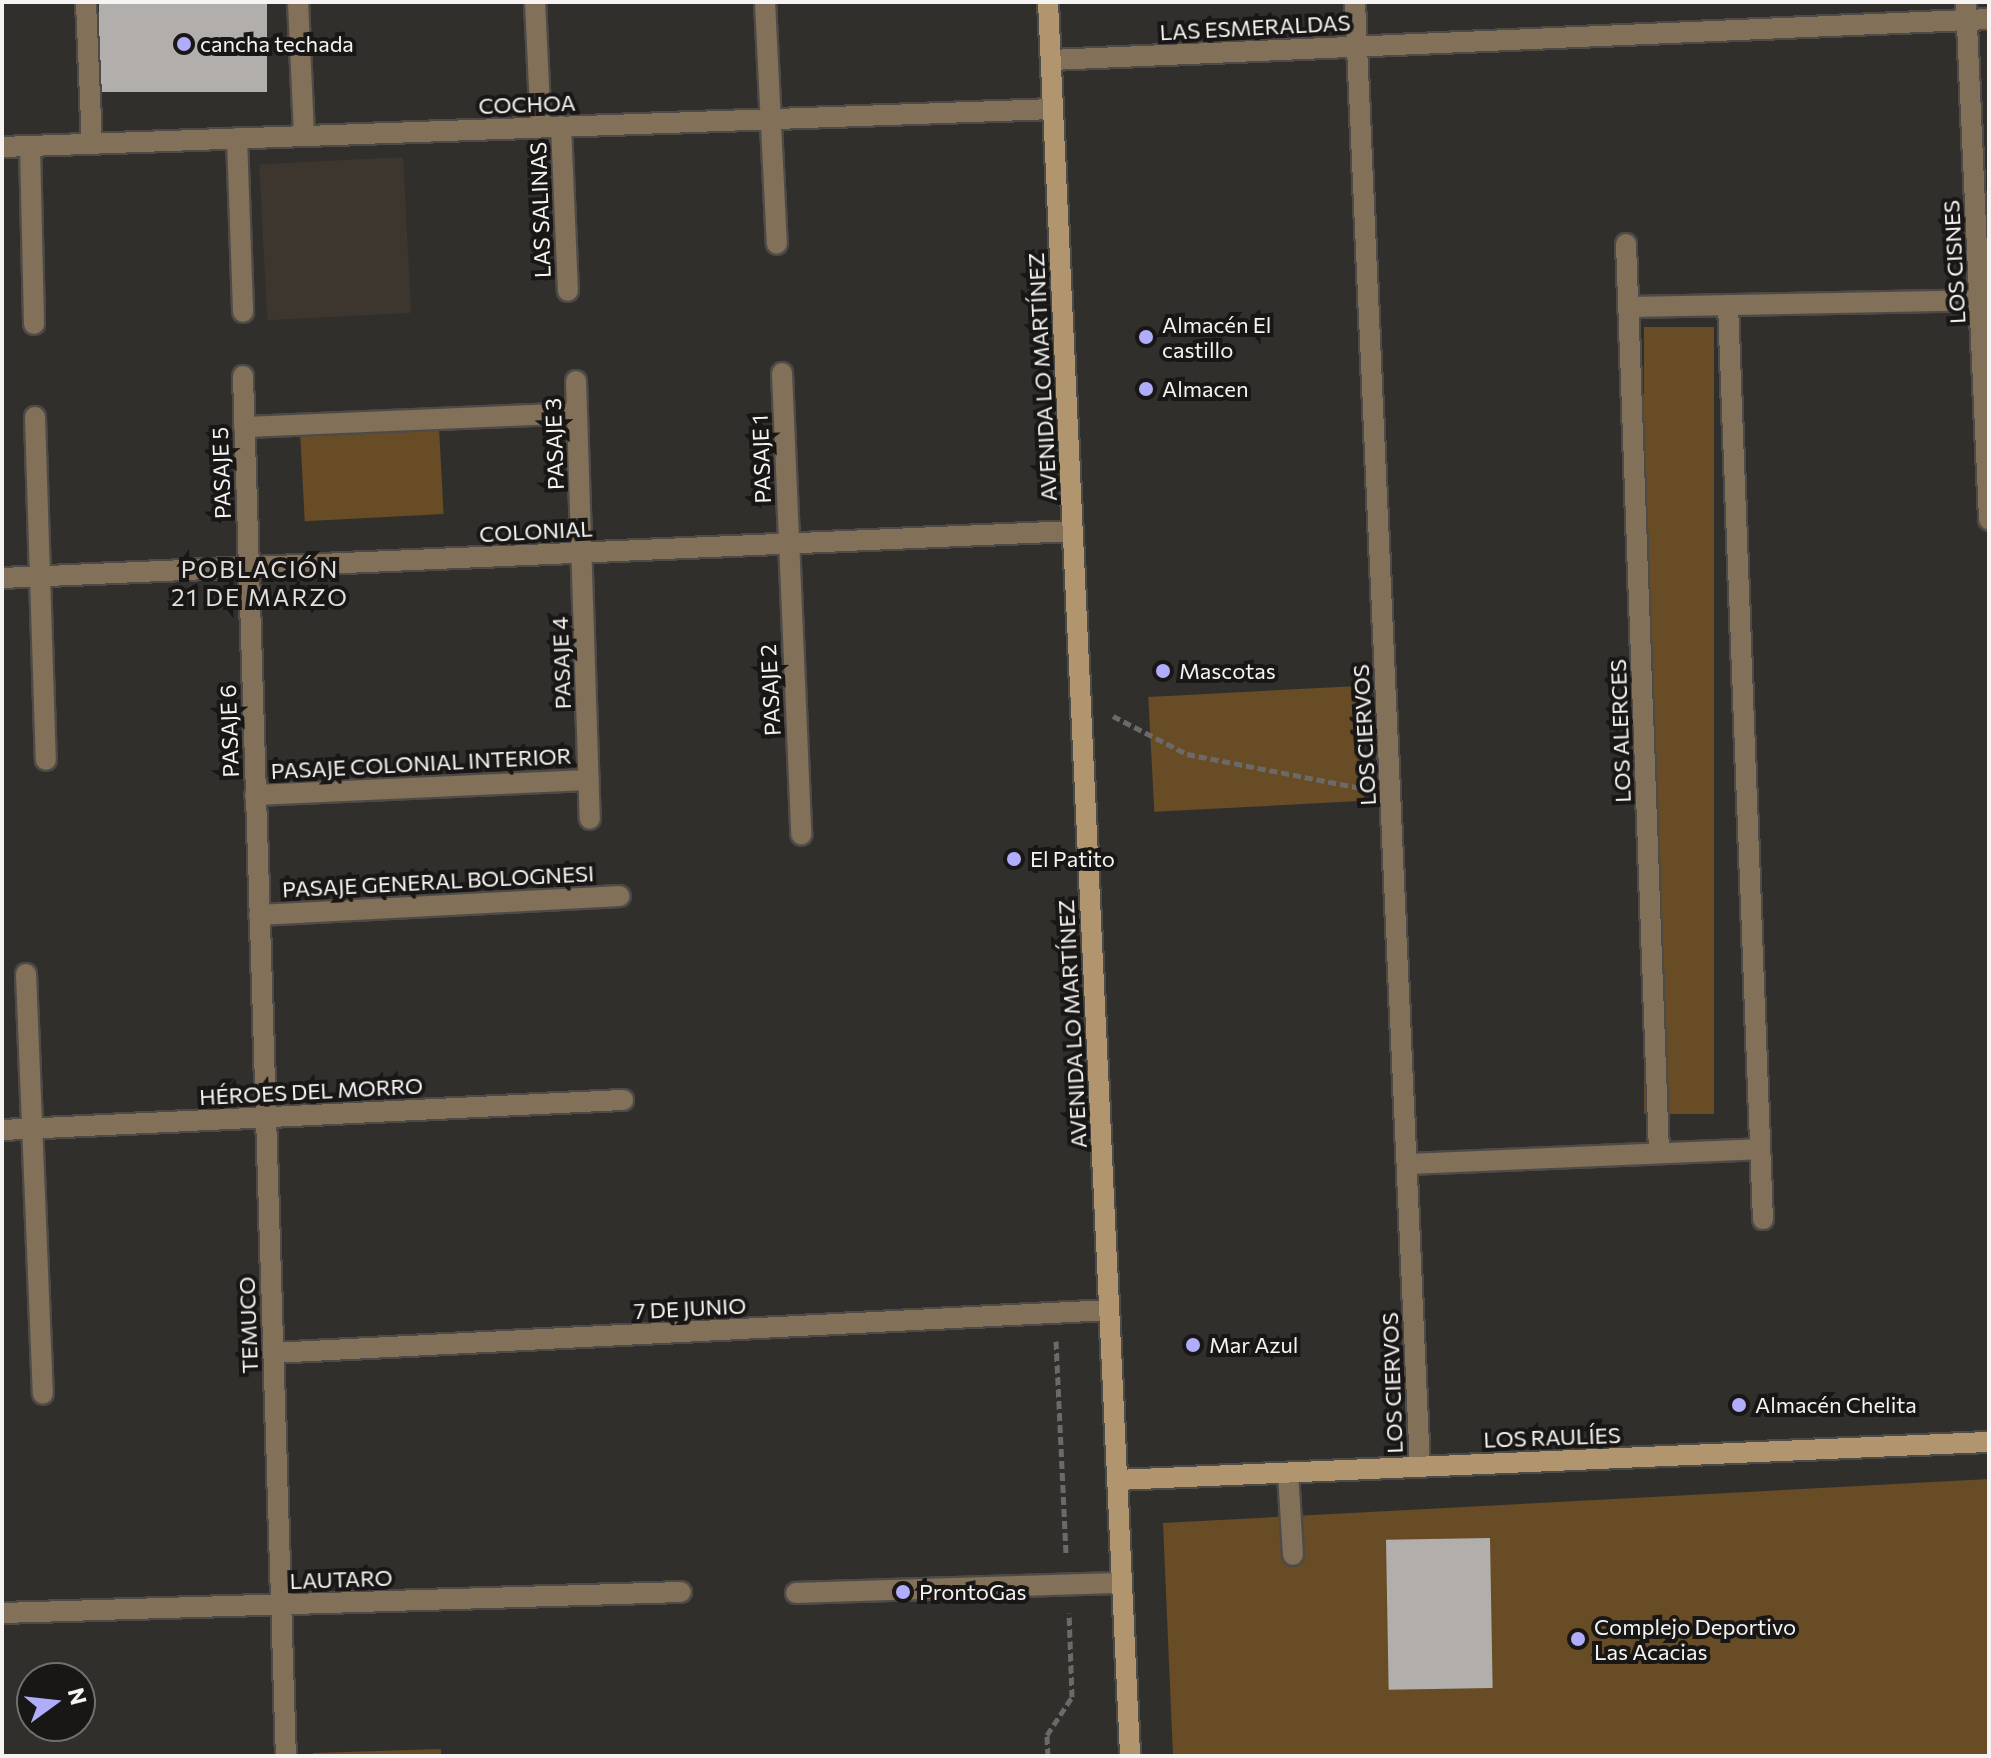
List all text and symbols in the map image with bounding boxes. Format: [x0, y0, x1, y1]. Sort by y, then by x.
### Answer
street label: LAS ESMERALDAS [1159, 9, 1351, 45]
place label: cancha techada [200, 31, 354, 57]
marker: cancha techada [175, 35, 193, 53]
street label: COCHOA [478, 89, 576, 119]
street label: LAS SALINAS [524, 141, 556, 279]
street label: LOS CISNES [1938, 199, 1970, 325]
street label: AVENIDA LO MARTÍNEZ [1022, 252, 1062, 502]
place label: Almacén El castillo [1162, 311, 1271, 362]
marker: Almacén El castillo [1137, 328, 1155, 346]
place label: Almacen [1162, 376, 1249, 402]
marker: Almacen [1137, 380, 1155, 398]
street label: PASAJE 3 [539, 398, 569, 490]
street label: PASAJE 1 [746, 414, 776, 504]
street label: PASAJE 5 [206, 426, 236, 520]
street label: COLONIAL [479, 515, 593, 547]
district label: POBLACIÓN 21 DE MARZO [171, 555, 349, 611]
street label: PASAJE 4 [546, 616, 576, 710]
street label: PASAJE 2 [754, 643, 786, 737]
place label: Mascotas [1179, 658, 1276, 684]
street label: LOS ALERCES [1604, 659, 1636, 803]
marker: Mascotas [1154, 662, 1172, 680]
street label: LOS CIERVOS [1347, 664, 1381, 806]
street label: PASAJE 6 [214, 684, 244, 778]
street label: PASAJE COLONIAL INTERIOR [270, 742, 572, 784]
place label: El Patito [1030, 846, 1115, 872]
marker: El Patito [1005, 850, 1023, 868]
street label: PASAJE GENERAL BOLOGNESI [281, 860, 595, 902]
street label: AVENIDA LO MARTÍNEZ [1052, 899, 1092, 1149]
street label: HÉROES DEL MORRO [199, 1072, 423, 1110]
street label: TEMUCO [233, 1276, 263, 1374]
street label: 7 DE JUNIO [633, 1292, 747, 1324]
street label: LOS CIERVOS [1376, 1312, 1408, 1454]
place label: Mar Azul [1209, 1332, 1298, 1358]
marker: Mar Azul [1184, 1336, 1202, 1354]
place label: Almacén Chelita [1755, 1392, 1917, 1418]
marker: Almacén Chelita [1730, 1396, 1748, 1414]
street label: LOS RAULÍES [1483, 1421, 1621, 1453]
street label: LAUTARO [289, 1564, 393, 1594]
place label: ProntoGas [919, 1579, 1027, 1605]
marker: ProntoGas [894, 1583, 912, 1601]
place label: Complejo Deportivo Las Acacias [1594, 1613, 1796, 1664]
marker: Complejo Deportivo Las Acacias [1569, 1630, 1587, 1648]
north arrow [16, 1662, 96, 1742]
text: N [63, 1685, 93, 1708]

